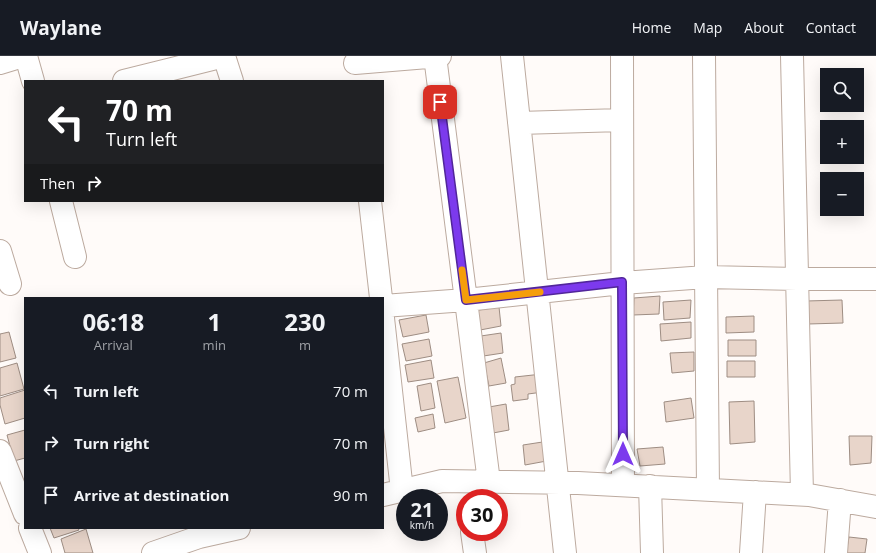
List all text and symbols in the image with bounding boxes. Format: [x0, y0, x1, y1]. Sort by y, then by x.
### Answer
text: Waylane [20, 15, 102, 41]
text: Home [632, 18, 671, 37]
text: Map [693, 18, 722, 37]
text: About [744, 18, 784, 37]
text: Contact [806, 18, 856, 37]
map controls [820, 68, 864, 216]
button: search [820, 68, 864, 112]
pin [423, 85, 457, 119]
text: 70 m [106, 91, 173, 129]
icon: arrive [429, 91, 451, 113]
icon: left [40, 96, 92, 148]
button: + [820, 120, 864, 164]
text: Turn left [106, 127, 177, 151]
icon: right [83, 172, 105, 194]
button: − [820, 172, 864, 216]
text: Then [40, 173, 75, 193]
text: 06:18 [82, 305, 144, 338]
text: 1 [207, 305, 221, 338]
text: 230 [284, 305, 326, 338]
text: Arrival [94, 336, 133, 354]
text: min [203, 336, 226, 354]
text: m [299, 336, 311, 354]
icon: left [40, 380, 62, 402]
text: Turn left [74, 381, 139, 401]
text: 70 m [333, 381, 368, 401]
icon: right [40, 432, 62, 454]
text: Turn right [74, 433, 149, 453]
text: 70 m [333, 433, 368, 453]
position arrow [602, 433, 644, 475]
icon: arrive [40, 484, 62, 506]
text: Arrive at destination [74, 485, 229, 505]
text: 90 m [333, 485, 368, 505]
speed limit sign: 30 [456, 489, 508, 541]
text: 21 [411, 496, 433, 523]
text: km/h [410, 518, 434, 532]

